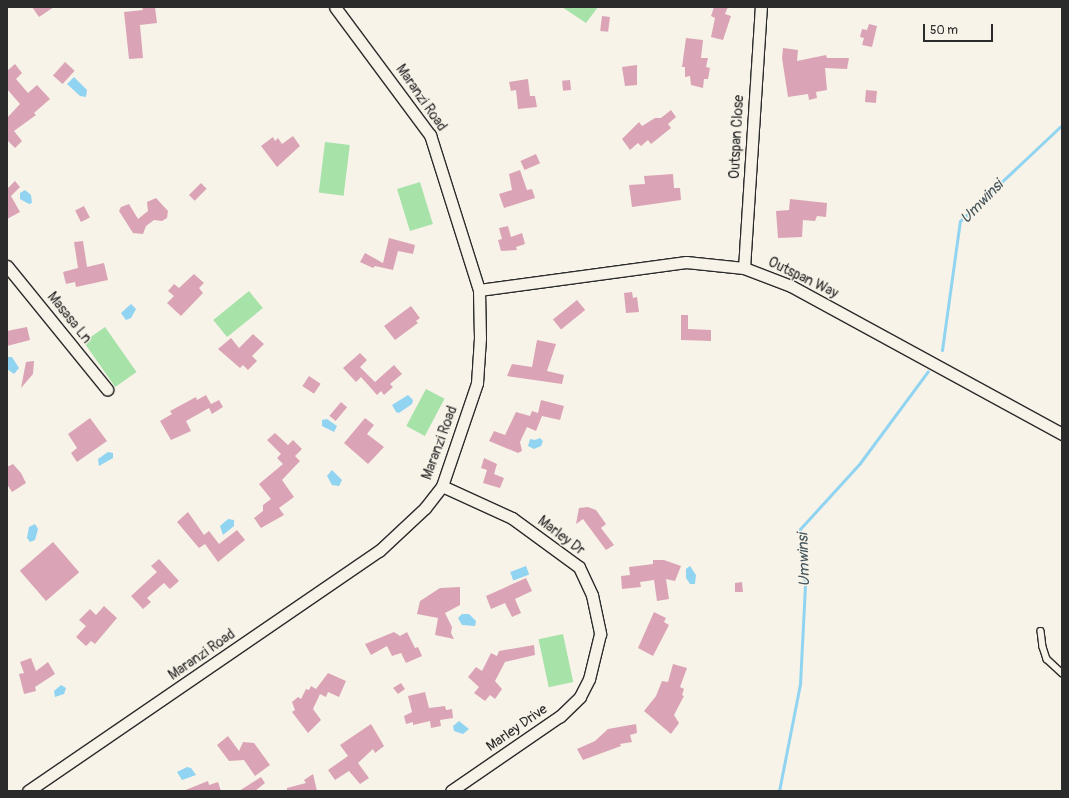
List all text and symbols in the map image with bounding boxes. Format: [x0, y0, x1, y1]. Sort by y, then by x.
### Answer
scale bar [925, 16, 995, 42]
text: 50 m [930, 23, 958, 38]
street label: Maranzi Road [392, 61, 450, 135]
street label: Outspan Close [726, 95, 748, 179]
water label: Umwinsi [957, 177, 1007, 227]
street label: Outspan Way [765, 254, 841, 302]
street label: Masasa Ln [43, 289, 95, 347]
street label: Maranzi Road [419, 404, 461, 482]
street label: Marley Dr [534, 513, 588, 559]
water label: Umwinsi [794, 533, 814, 587]
street label: Maranzi Road [165, 626, 239, 684]
street label: Marley Drive [483, 701, 551, 755]

